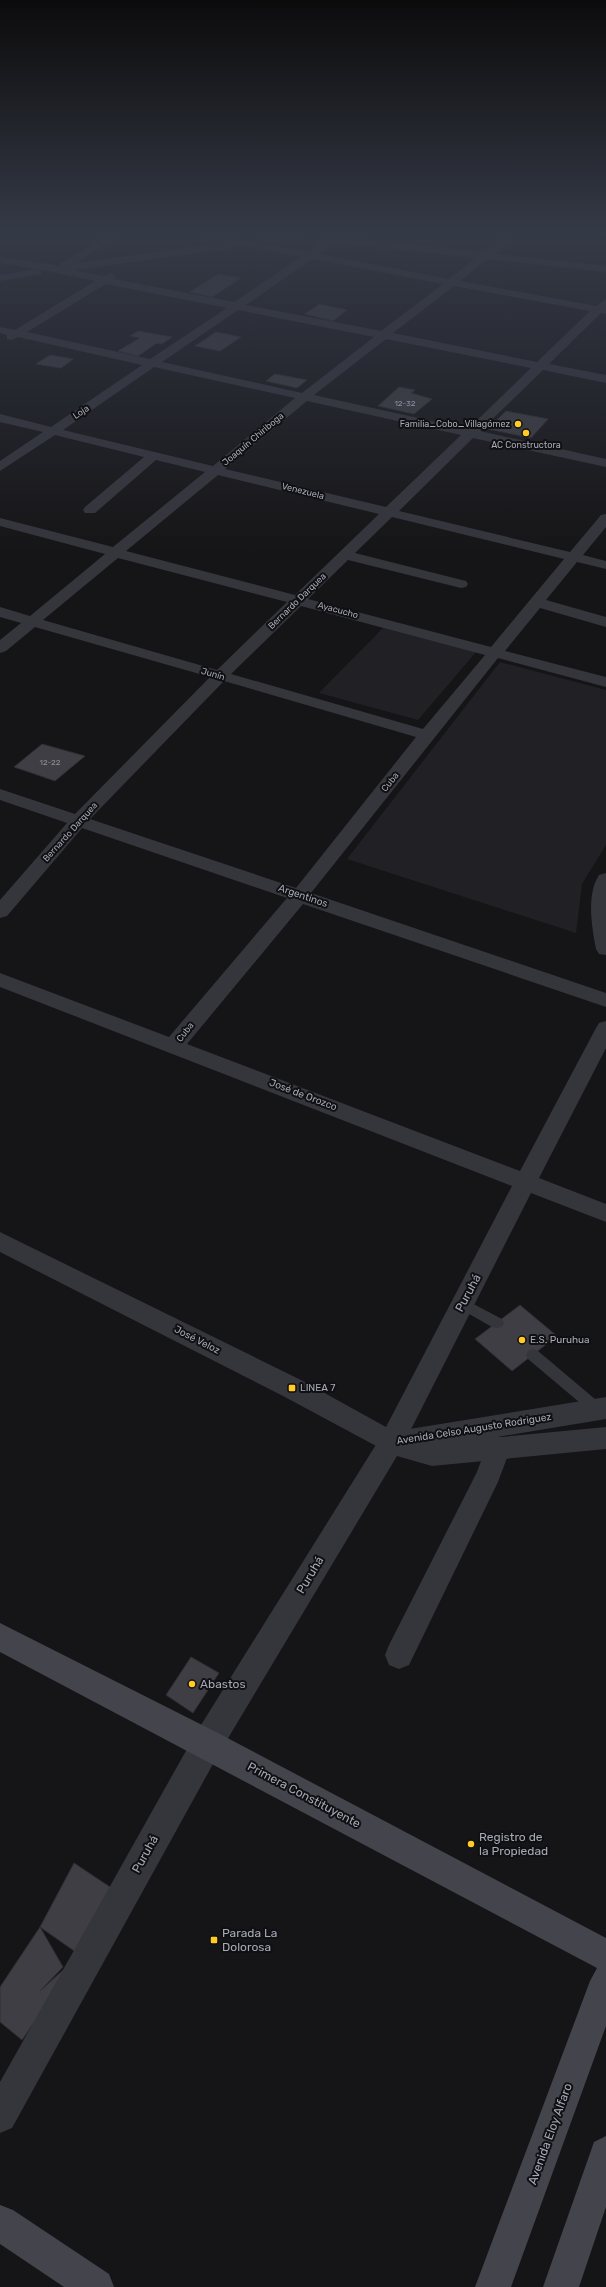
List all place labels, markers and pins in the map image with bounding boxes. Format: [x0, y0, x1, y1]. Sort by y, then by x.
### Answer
place label: Familia_Cobo_Villagómez [400, 419, 510, 429]
marker: Familia_Cobo_Villagómez [513, 419, 523, 429]
marker: AC Constructora [521, 428, 531, 438]
place label: AC Constructora [491, 440, 561, 450]
place label: E.S. Puruhua [530, 1334, 590, 1346]
marker: E.S. Puruhua [517, 1335, 527, 1345]
place label: LINEA 7 [300, 1382, 335, 1394]
marker: LINEA 7 [287, 1383, 297, 1393]
place label: Abastos [200, 1677, 246, 1691]
marker: Abastos [187, 1679, 197, 1689]
place label: Registro de la Propiedad [479, 1830, 548, 1858]
marker: Registro de la Propiedad [466, 1839, 476, 1849]
place label: Parada La Dolorosa [222, 1926, 277, 1954]
marker: Parada La Dolorosa [209, 1935, 219, 1945]

